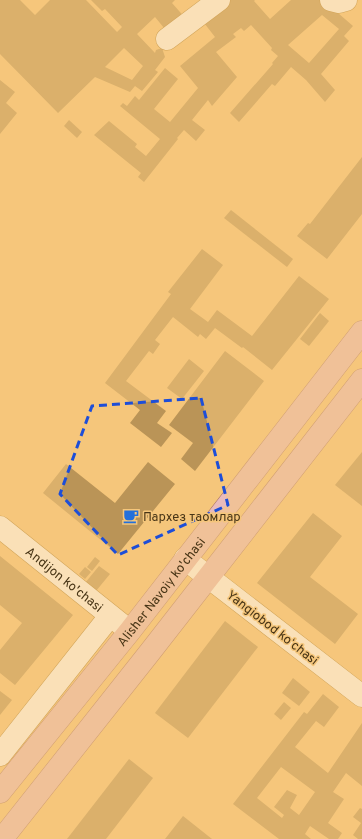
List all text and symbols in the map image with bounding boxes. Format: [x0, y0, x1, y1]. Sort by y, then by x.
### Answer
cafe icon: Пархез таомлар [122, 507, 140, 525]
place label: Пархез таомлар [143, 510, 241, 526]
street label: Alisher Navoiy ko'chasi [115, 535, 210, 650]
street label: Andijon ko'chasi [21, 545, 106, 616]
street label: Yangiobod koʻchasi [223, 588, 321, 669]

